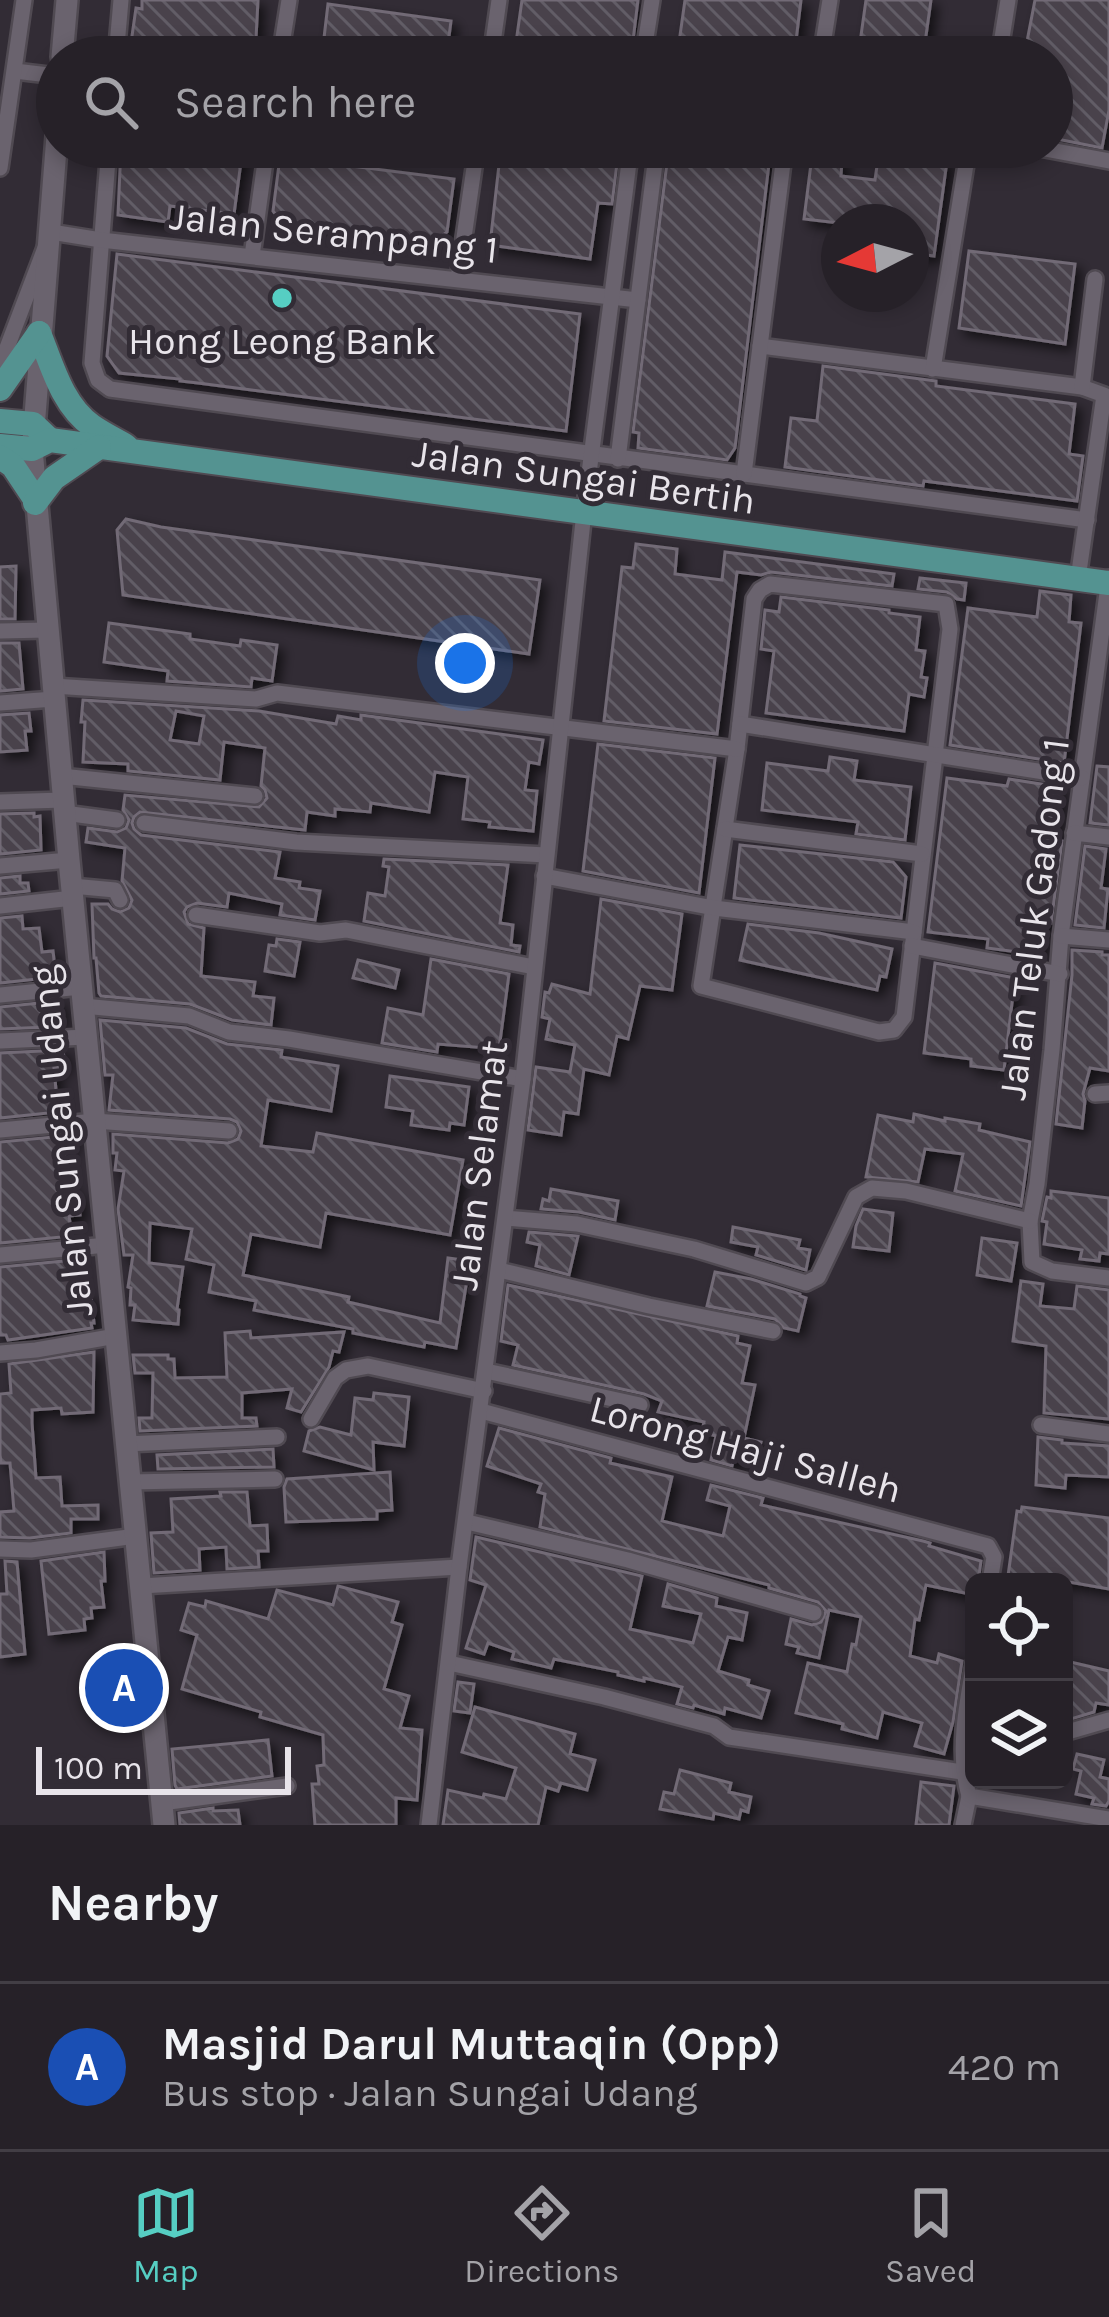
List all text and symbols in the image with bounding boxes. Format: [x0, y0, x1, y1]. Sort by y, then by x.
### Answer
search box [36, 36, 1073, 168]
icon: search [78, 69, 144, 135]
text: Search here [174, 76, 416, 128]
street label: Jalan Serampang 1 [167, 193, 500, 273]
north arrow [821, 204, 929, 312]
marker: Hong Leong Bank [269, 285, 295, 311]
place label: Hong Leong Bank [128, 318, 436, 364]
street label: Jalan Sungai Bertih [409, 430, 758, 524]
your location [435, 633, 495, 693]
street label: Jalan Teluk Gadong 1 [989, 736, 1079, 1102]
street label: Jalan Sungai Udang [20, 963, 102, 1319]
street label: Jalan Selamat [441, 1038, 517, 1292]
street label: Lorong Haji Salleh [585, 1385, 907, 1513]
map controls [965, 1573, 1073, 1789]
button: locate [965, 1573, 1073, 1681]
pin: A [85, 1643, 163, 1733]
button: layers [965, 1681, 1073, 1789]
scale bar [36, 1741, 291, 1794]
text: 100 m [54, 1749, 143, 1787]
text: Nearby [48, 1873, 218, 1933]
text: Masjid Darul Muttaqin (Opp) [162, 2018, 781, 2070]
text: A [75, 2044, 99, 2090]
text: 420 m [948, 2044, 1061, 2090]
text: Bus stop · Jalan Sungai Udang [162, 2070, 697, 2116]
tab: Map [133, 2180, 199, 2290]
tab: Directions [464, 2180, 619, 2290]
tab: Saved [885, 2180, 976, 2290]

